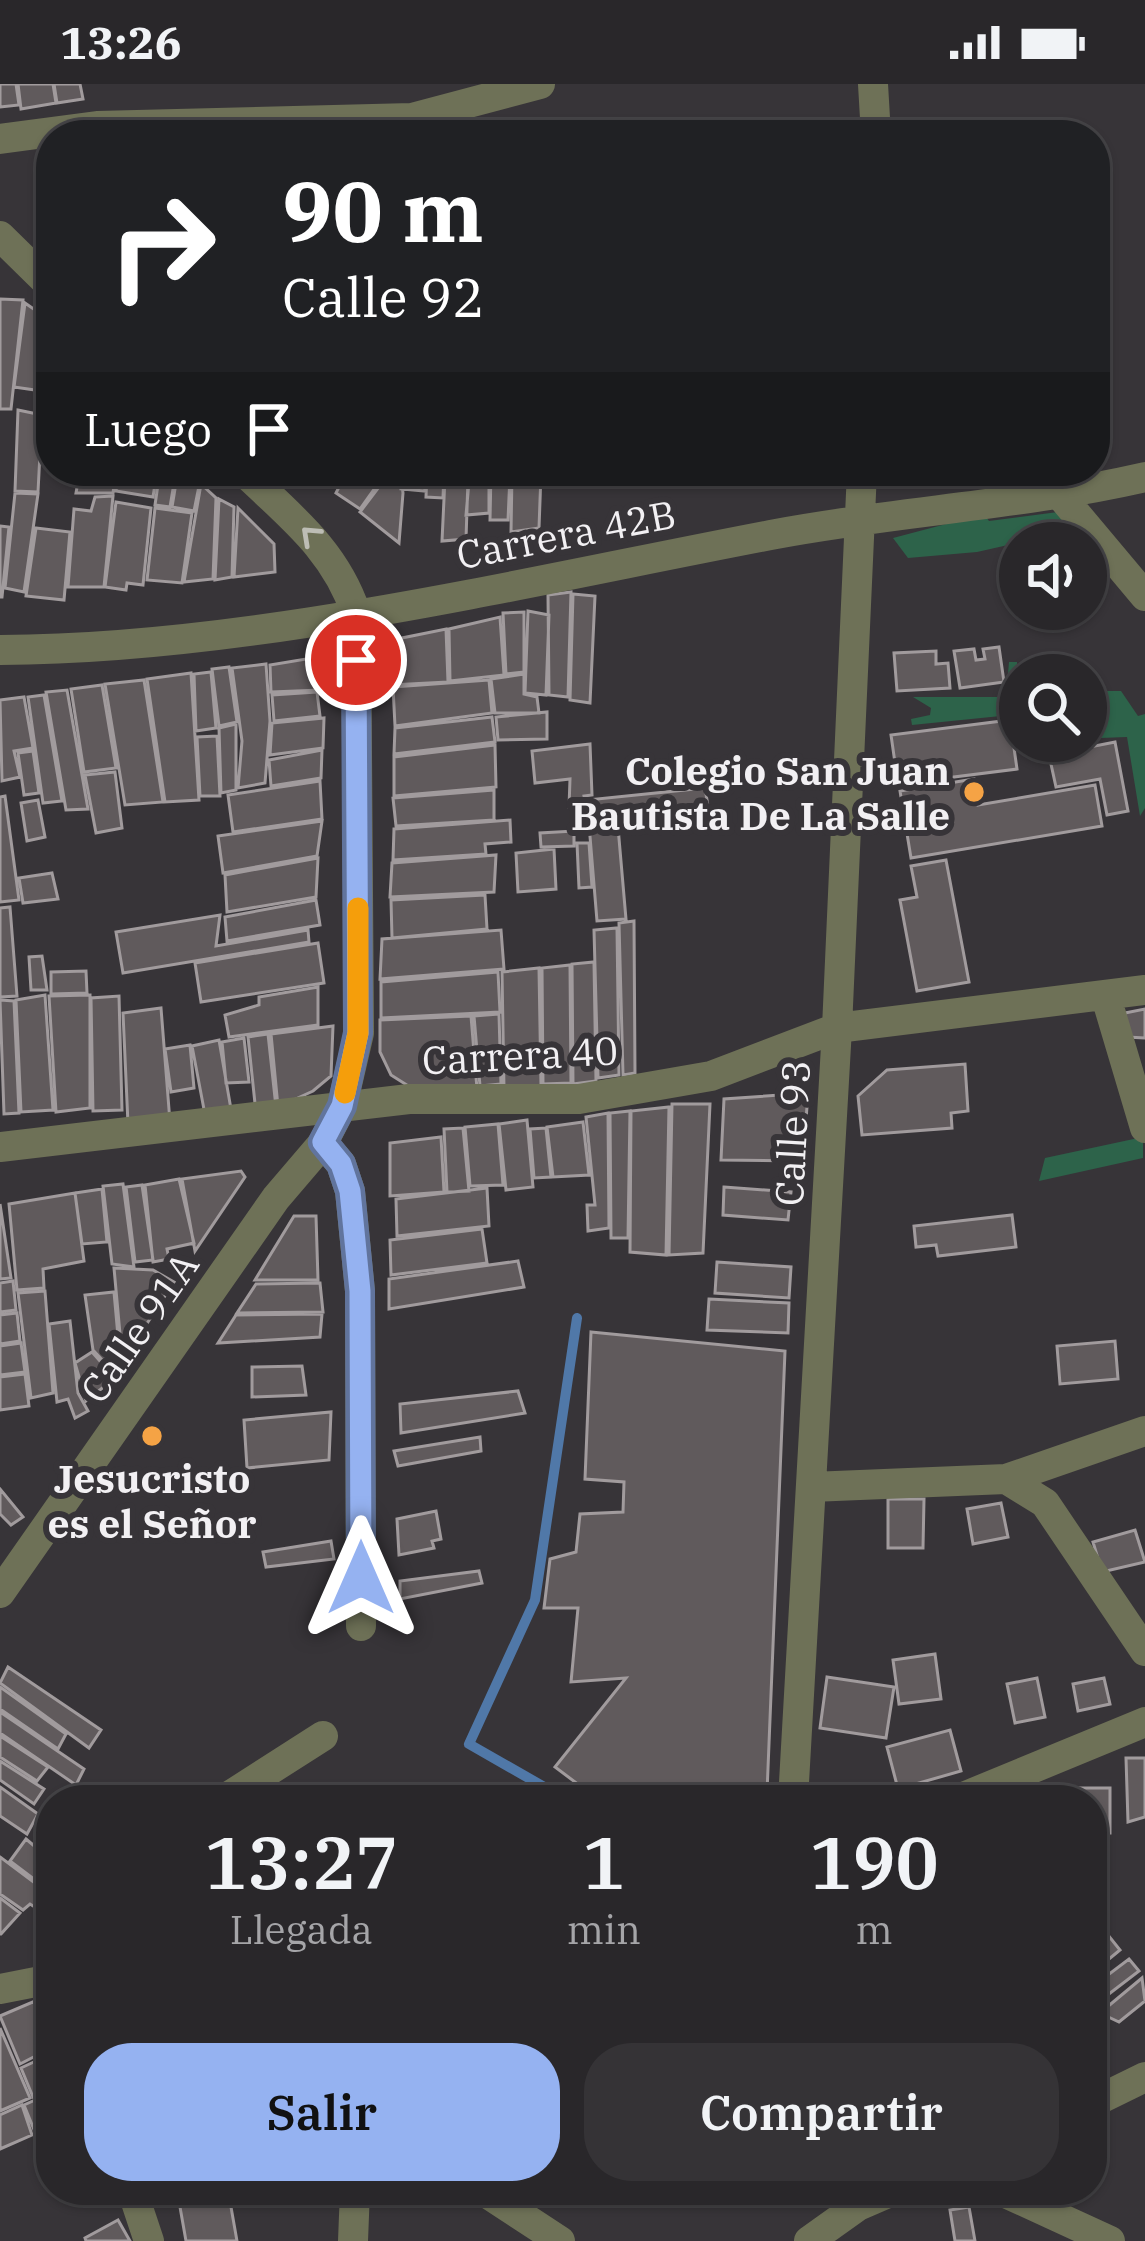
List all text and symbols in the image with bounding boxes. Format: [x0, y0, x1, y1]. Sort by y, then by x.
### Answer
text: 13:26 [60, 13, 182, 71]
text: 90 m [282, 156, 484, 265]
icon: right [84, 168, 240, 324]
text: Calle 92 [282, 262, 485, 332]
icon: arrive [236, 396, 302, 462]
text: Luego [84, 400, 212, 458]
street label: Carrera 42B [452, 488, 680, 580]
map controls [999, 522, 1107, 762]
button: sound [999, 522, 1107, 630]
one-way arrow [303, 527, 324, 549]
pin [305, 609, 407, 711]
icon: arrive [323, 627, 389, 693]
button: search [999, 654, 1107, 762]
place label: Colegio San Juan Bautista De La Salle [571, 745, 950, 841]
marker: Colegio San Juan Bautista De La Salle [961, 779, 987, 805]
street label: Carrera 40 [421, 1024, 619, 1086]
street label: Calle 93 [763, 1059, 821, 1207]
street label: Calle 91A [68, 1241, 210, 1413]
marker: Jesucristo es el Señor [139, 1423, 165, 1449]
place label: Jesucristo es el Señor [47, 1453, 257, 1549]
position arrow [298, 1515, 424, 1641]
text: 13:27 [204, 1815, 398, 1909]
text: 1 [582, 1815, 625, 1909]
text: 190 [809, 1815, 939, 1909]
text: Llegada [230, 1904, 373, 1955]
text: min [567, 1904, 641, 1955]
text: m [855, 1904, 893, 1955]
button: Salir [84, 2043, 560, 2181]
button: Compartir [584, 2043, 1059, 2181]

